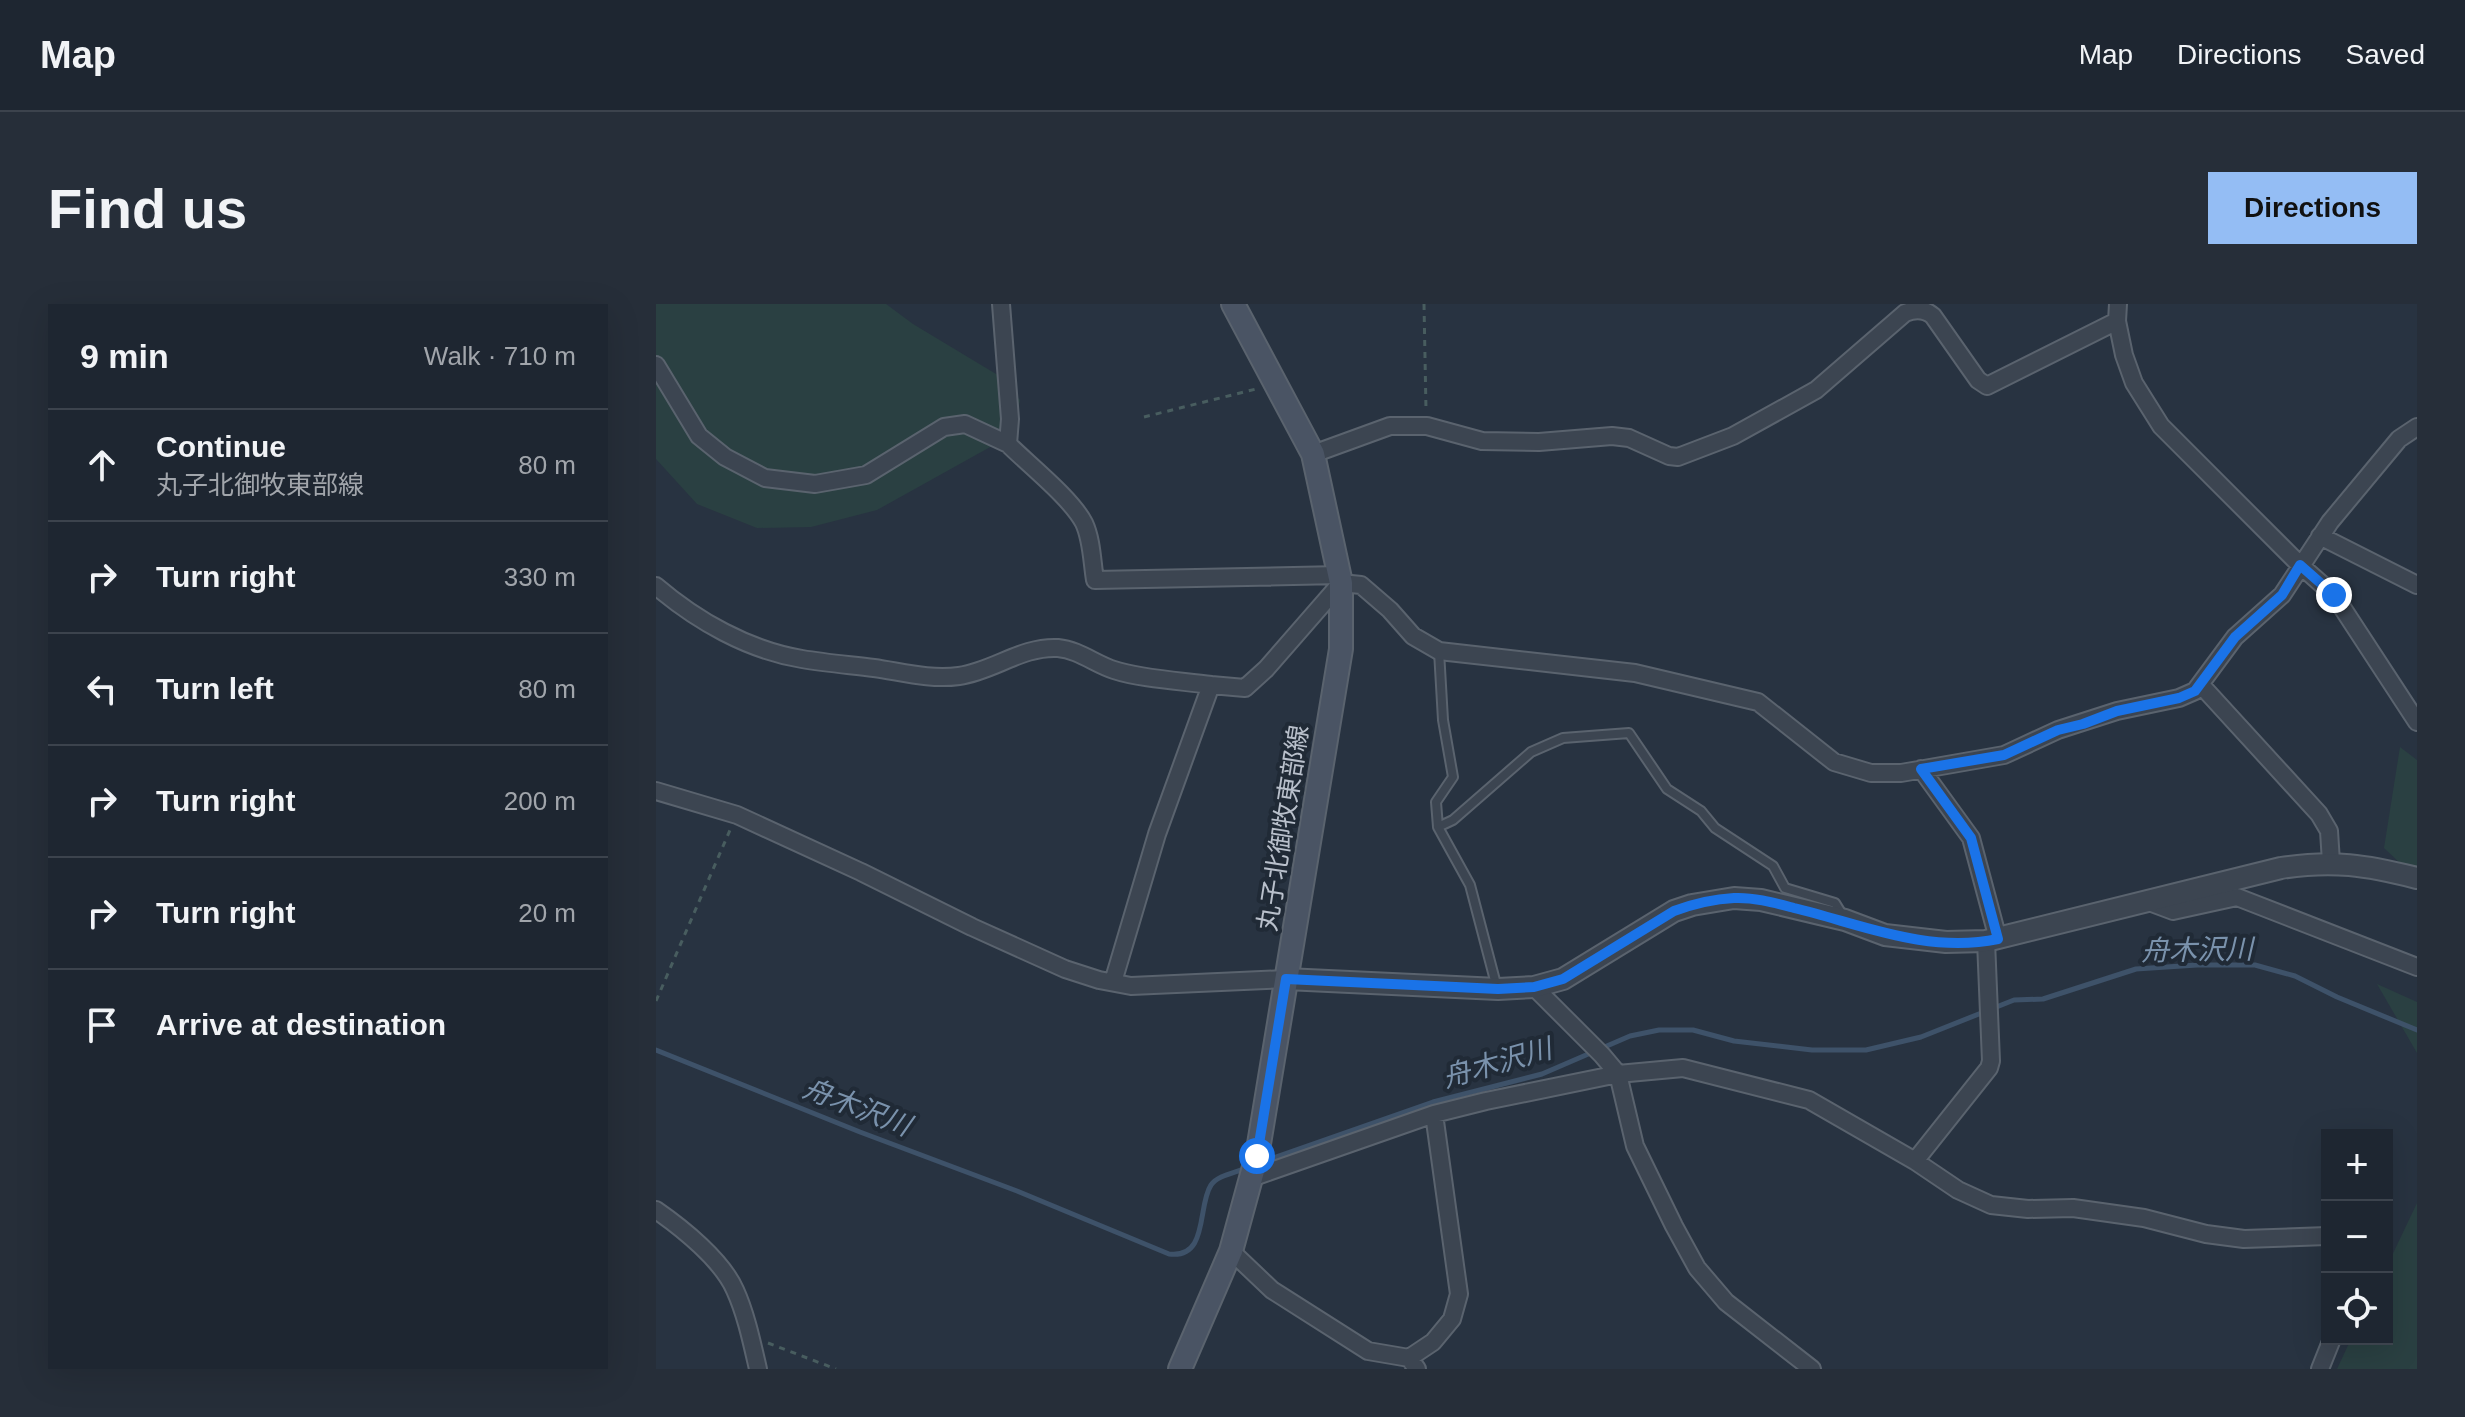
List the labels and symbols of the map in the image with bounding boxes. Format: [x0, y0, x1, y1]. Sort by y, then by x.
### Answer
route end [2316, 577, 2352, 613]
street label: 丸子北御牧東部線 [1252, 723, 1314, 933]
water label: 舟木沢川 [2141, 933, 2256, 966]
water label: 舟木沢川 [1439, 1032, 1558, 1093]
water label: 舟木沢川 [799, 1072, 918, 1143]
route start [1239, 1138, 1275, 1174]

